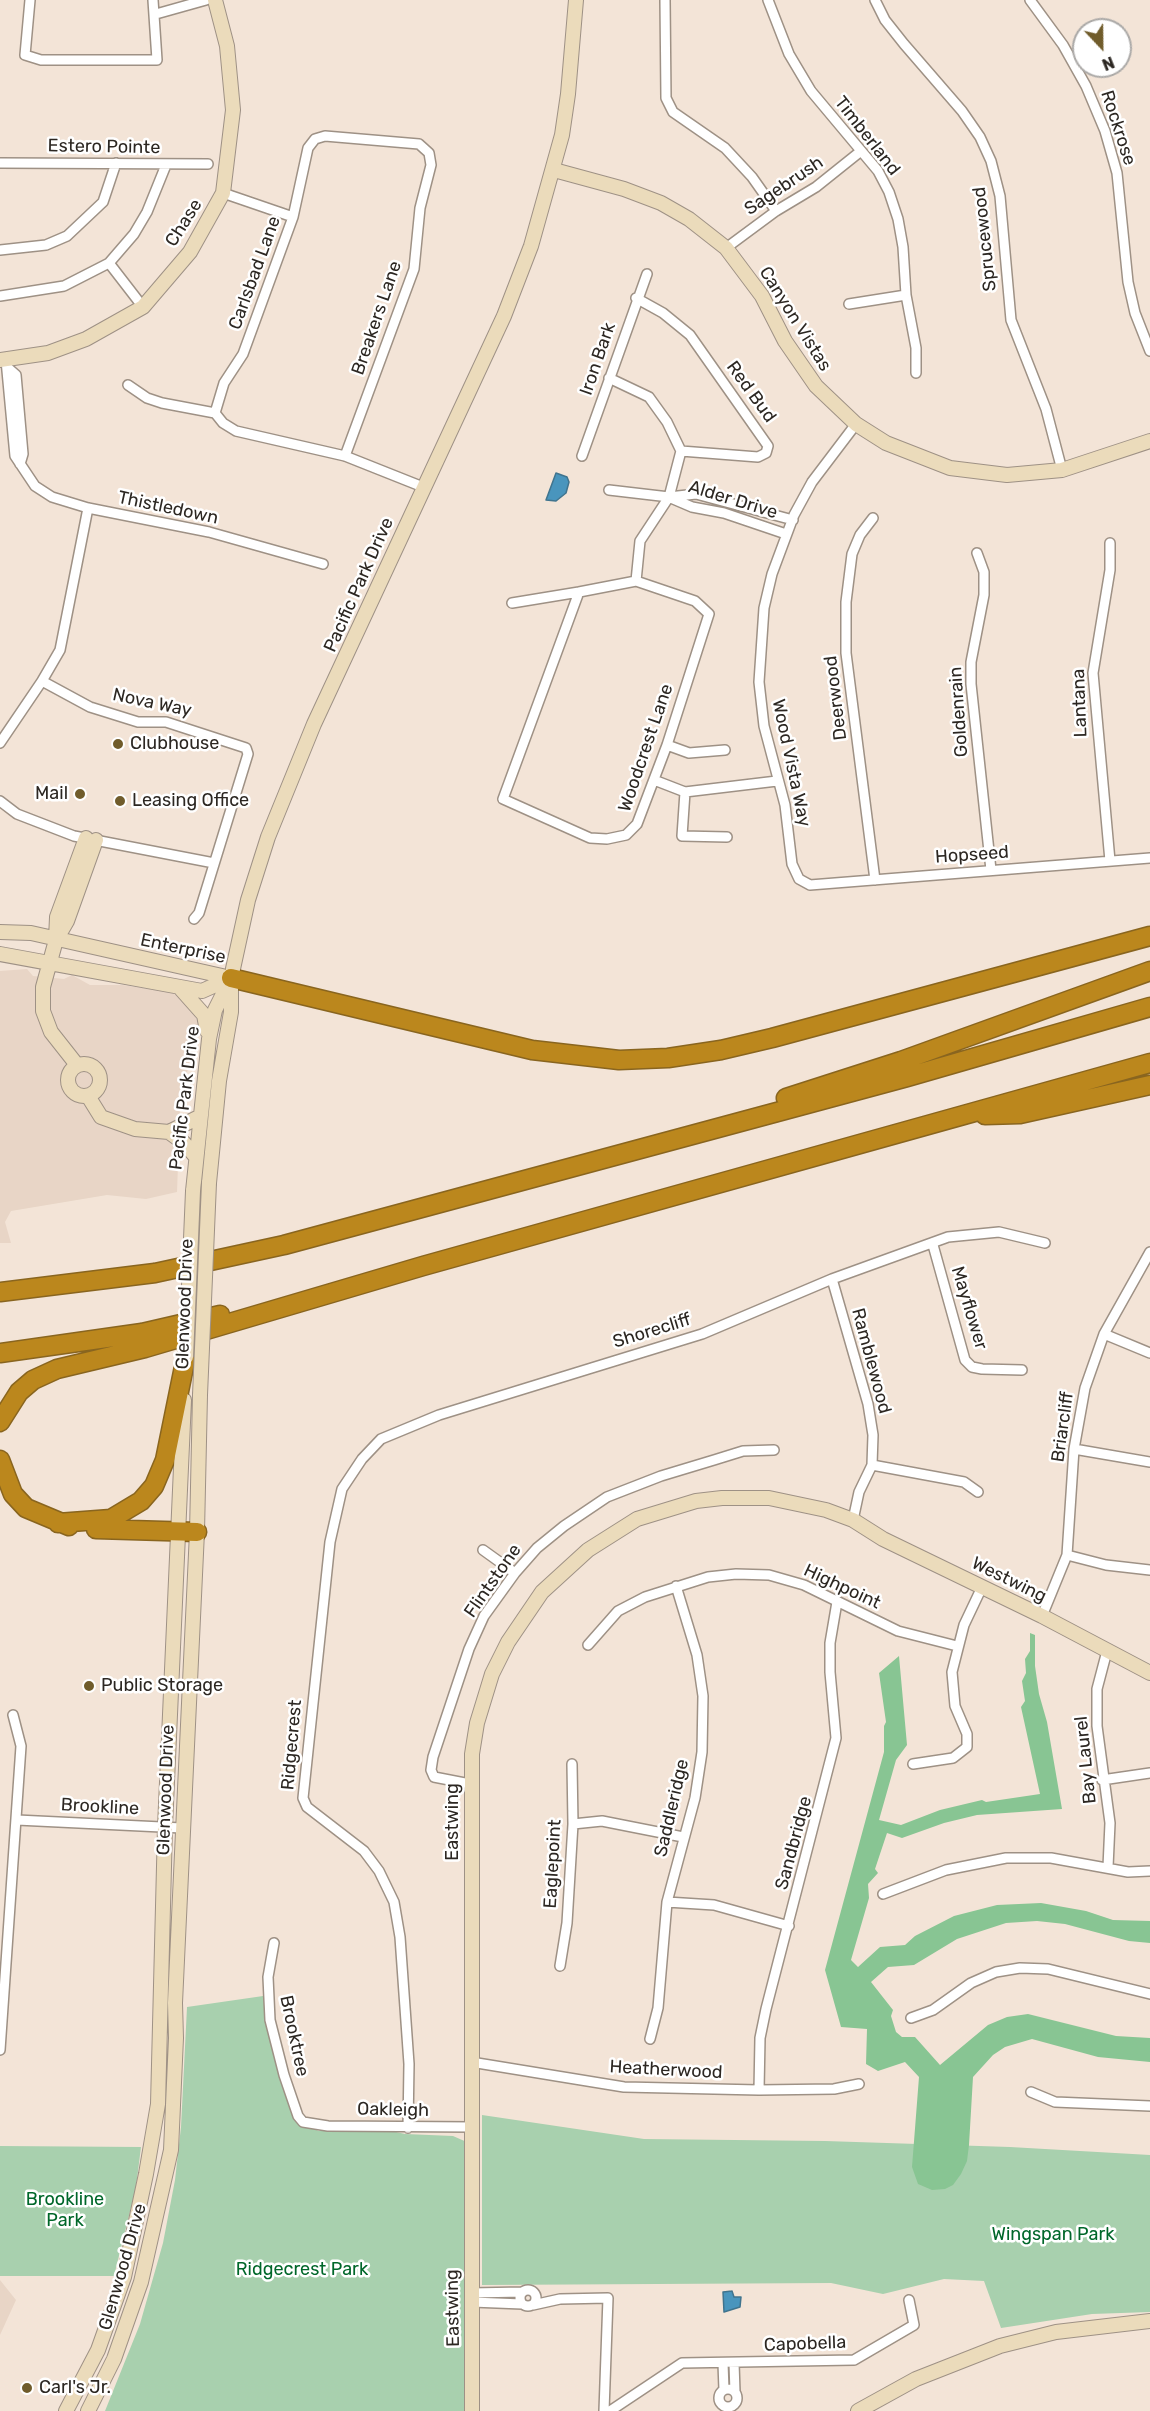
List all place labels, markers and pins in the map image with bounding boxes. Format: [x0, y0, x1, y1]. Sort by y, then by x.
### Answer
place label: Clubhouse [130, 733, 219, 755]
marker: Clubhouse [111, 737, 125, 751]
place label: Mail [35, 783, 68, 805]
marker: Mail [73, 787, 87, 801]
place label: Leasing Office [132, 790, 249, 812]
marker: Leasing Office [113, 794, 127, 808]
place label: Public Storage [101, 1675, 223, 1697]
marker: Public Storage [82, 1679, 96, 1693]
place label: Carl's Jr. [39, 2377, 111, 2399]
marker: Carl's Jr. [20, 2381, 34, 2395]

